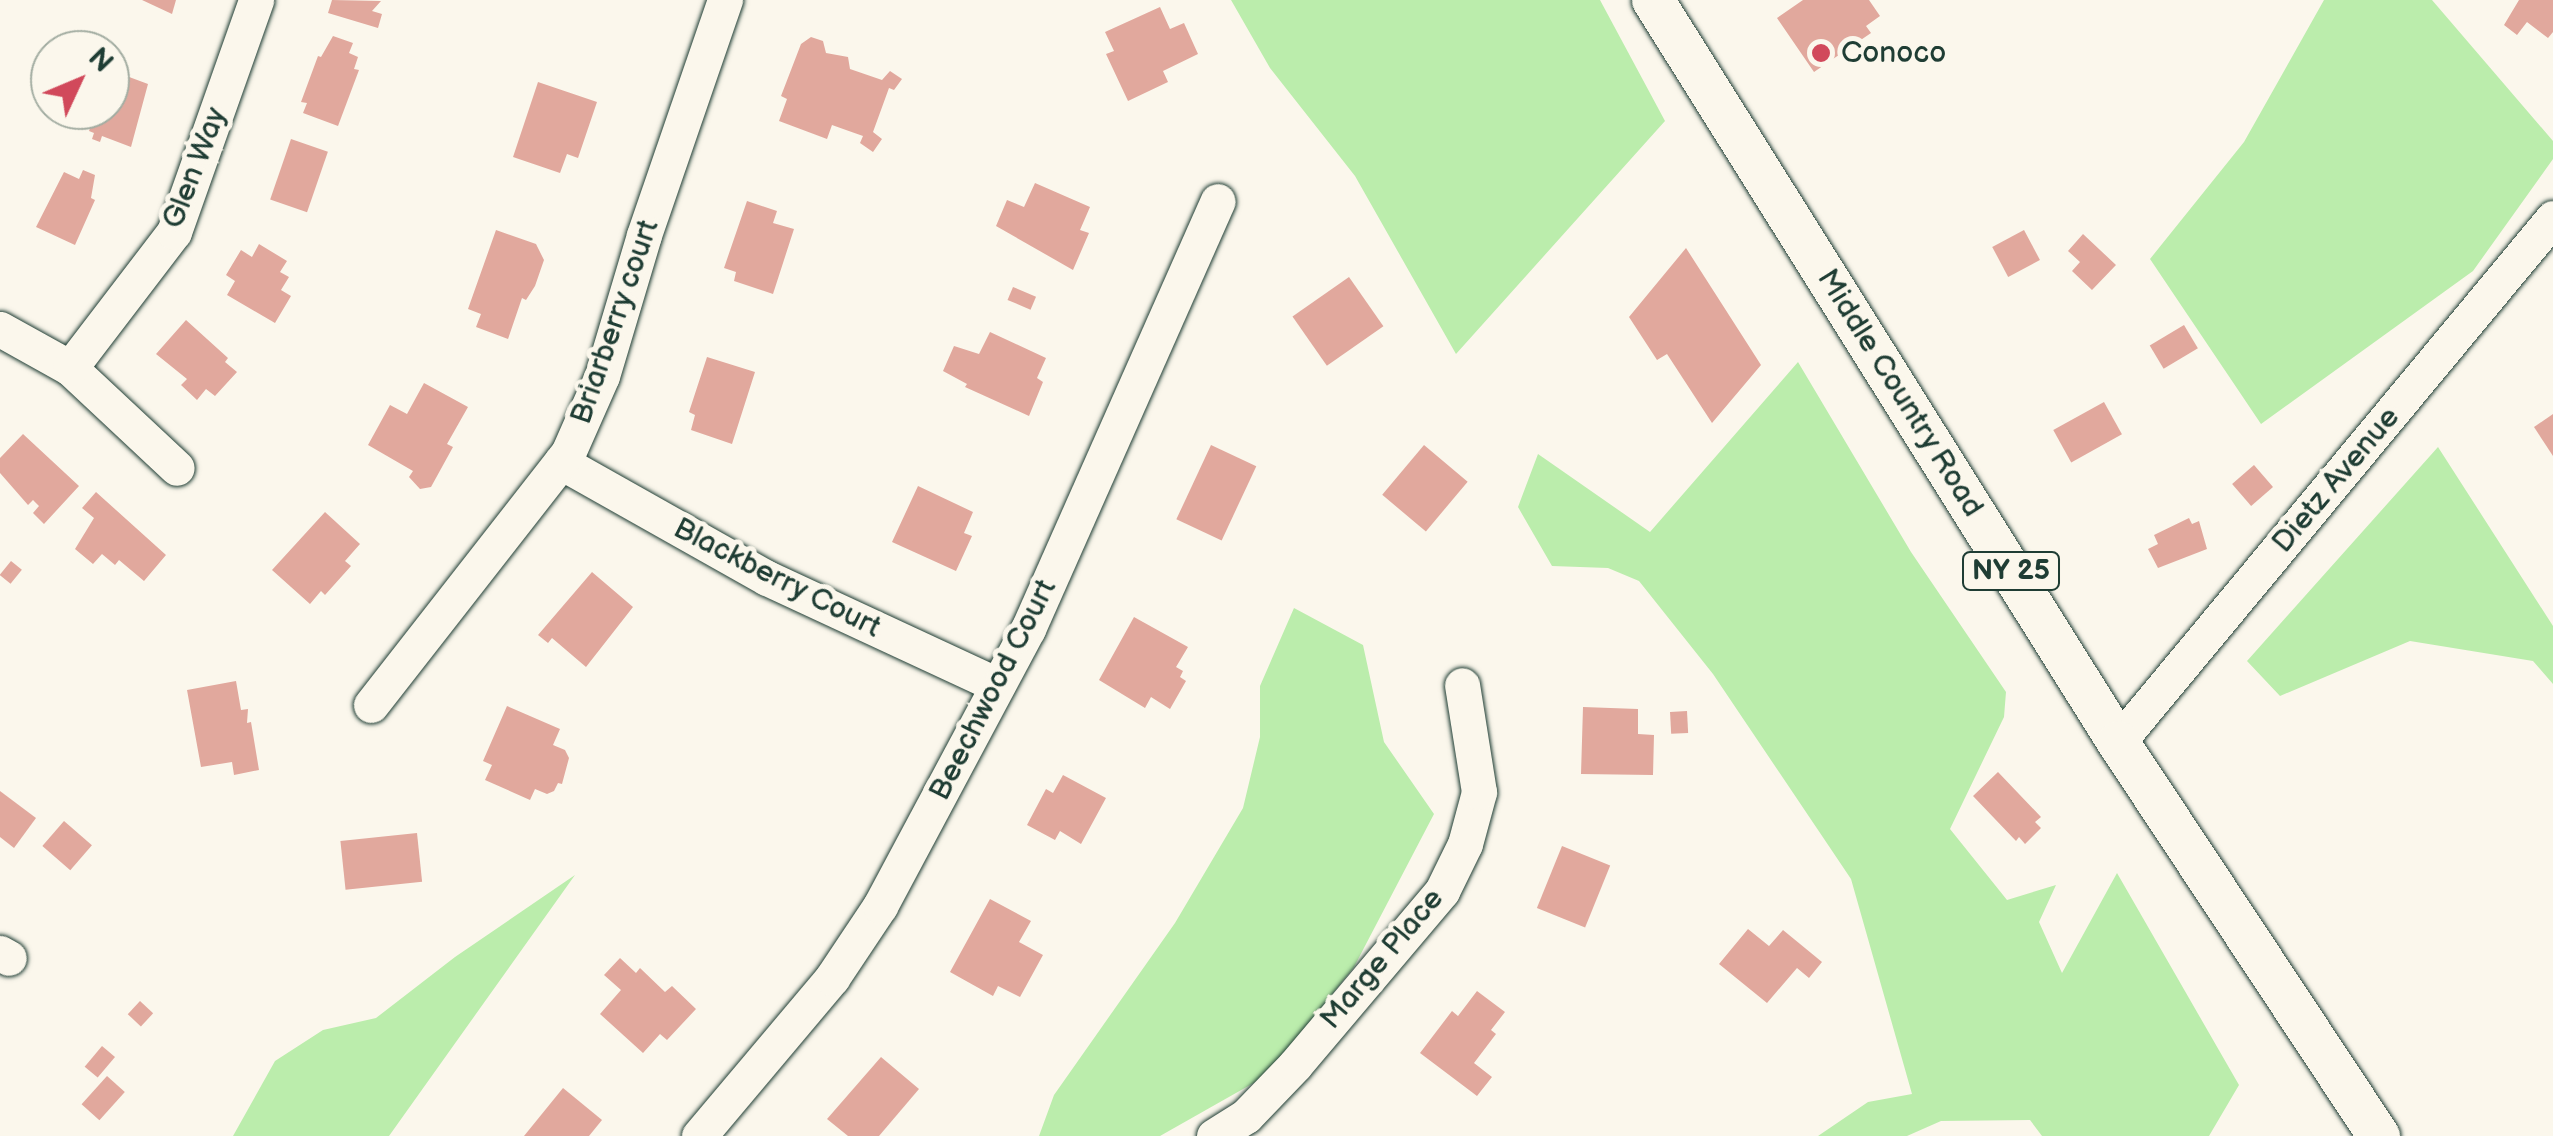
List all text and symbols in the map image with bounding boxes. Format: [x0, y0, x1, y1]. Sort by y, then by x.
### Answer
north arrow [30, 30, 130, 130]
place label: Conoco [1841, 35, 1946, 71]
text: N [81, 41, 120, 79]
marker: Conoco [1810, 42, 1832, 64]
street label: Glen Way [155, 102, 235, 234]
street label: Briarberry court [563, 214, 667, 430]
street label: Middle Country Road [1809, 262, 1991, 524]
street label: Dietz Avenue [2265, 400, 2407, 560]
street label: Blackberry Court [667, 510, 887, 646]
road number: NY 25 [1961, 548, 2061, 594]
street label: Beechwood Court [922, 574, 1064, 806]
street label: Marge Place [1313, 881, 1451, 1037]

